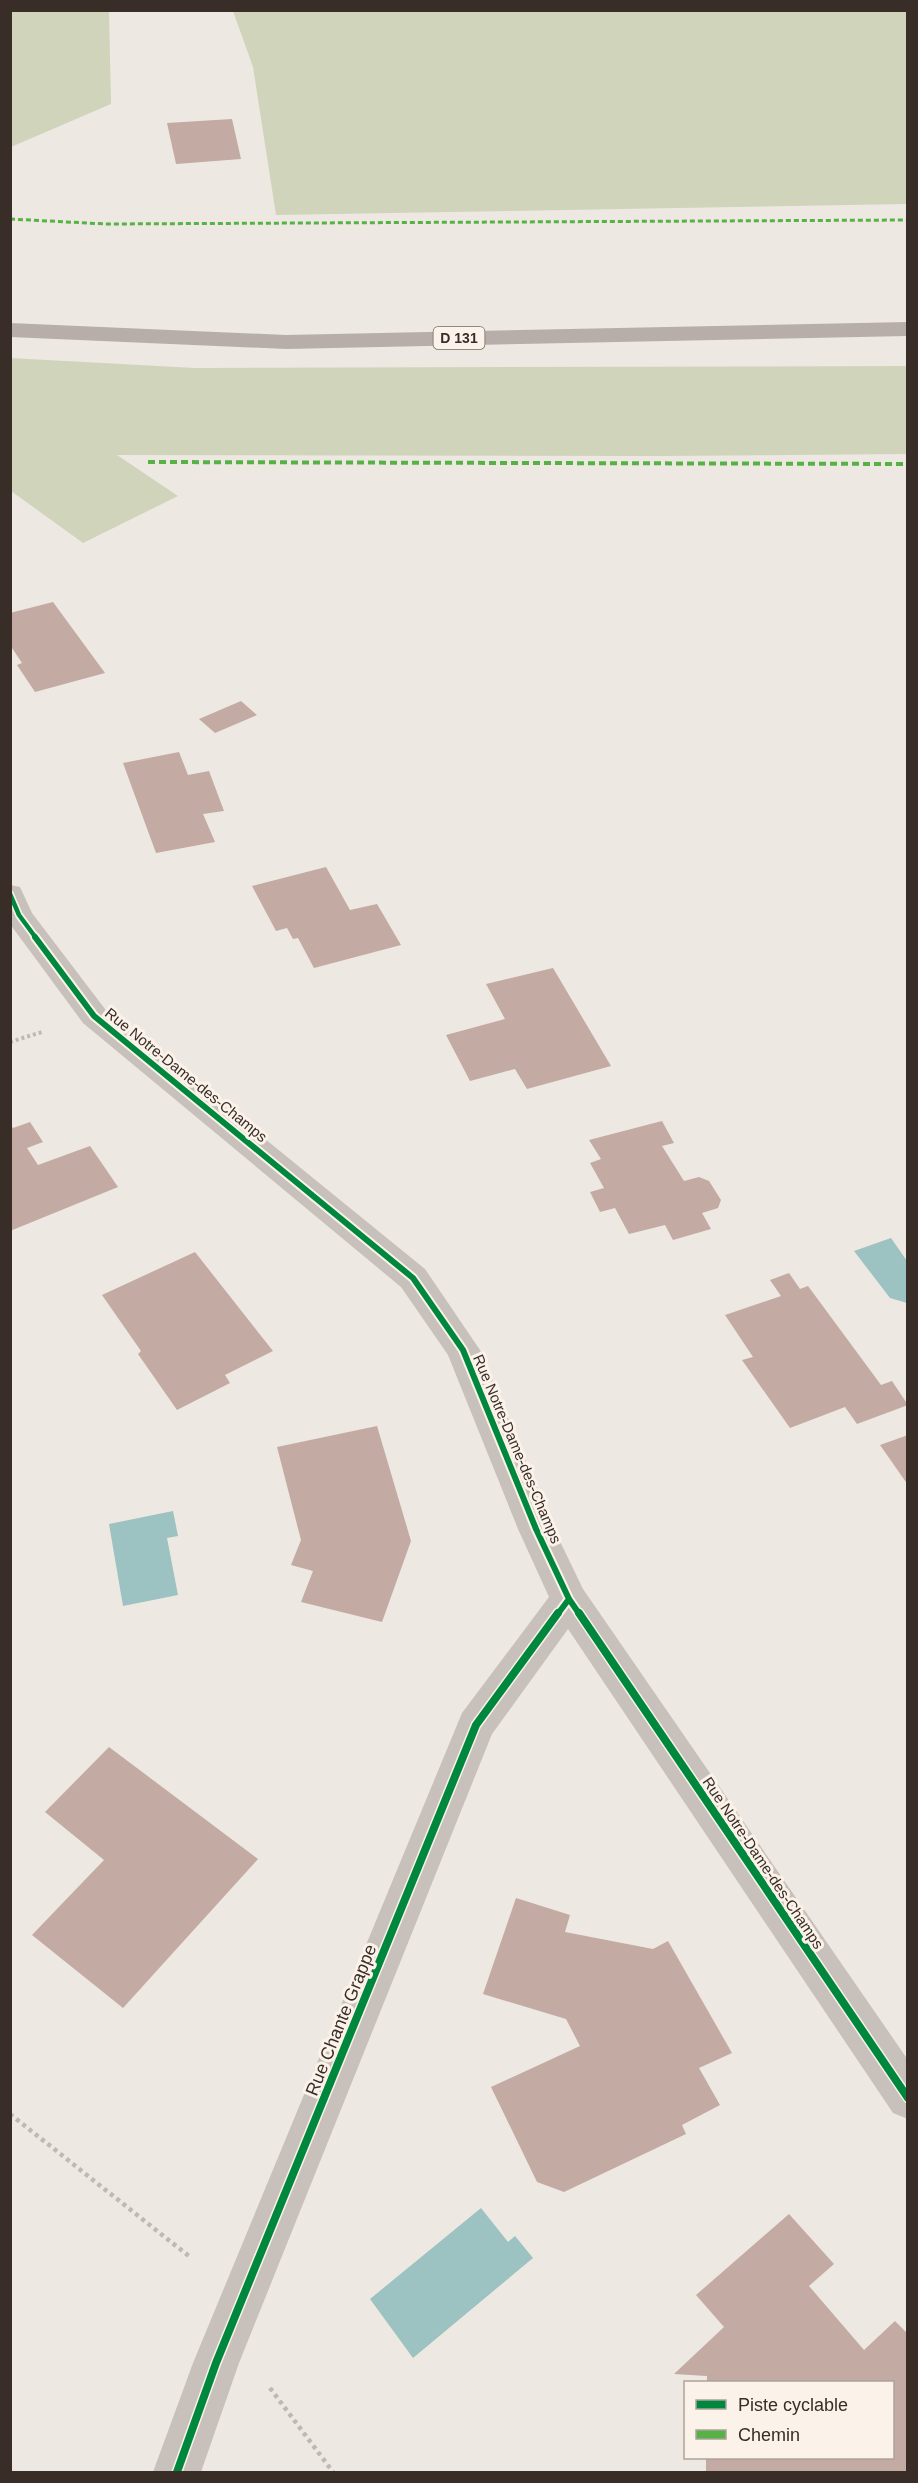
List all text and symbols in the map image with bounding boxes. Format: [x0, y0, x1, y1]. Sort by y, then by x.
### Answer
road number: D 131 [434, 327, 484, 349]
street label: Rue Notre-Dame-des-Champs [102, 1004, 271, 1145]
street label: Rue Notre-Dame-des-Champs [470, 1352, 565, 1546]
street label: Rue Notre-Dame-des-Champs [699, 1774, 827, 1952]
street label: Rue Chante Grappe [302, 1942, 380, 2098]
legend [684, 2381, 894, 2459]
text: Piste cyclable [738, 2395, 848, 2415]
text: Chemin [738, 2425, 800, 2445]

